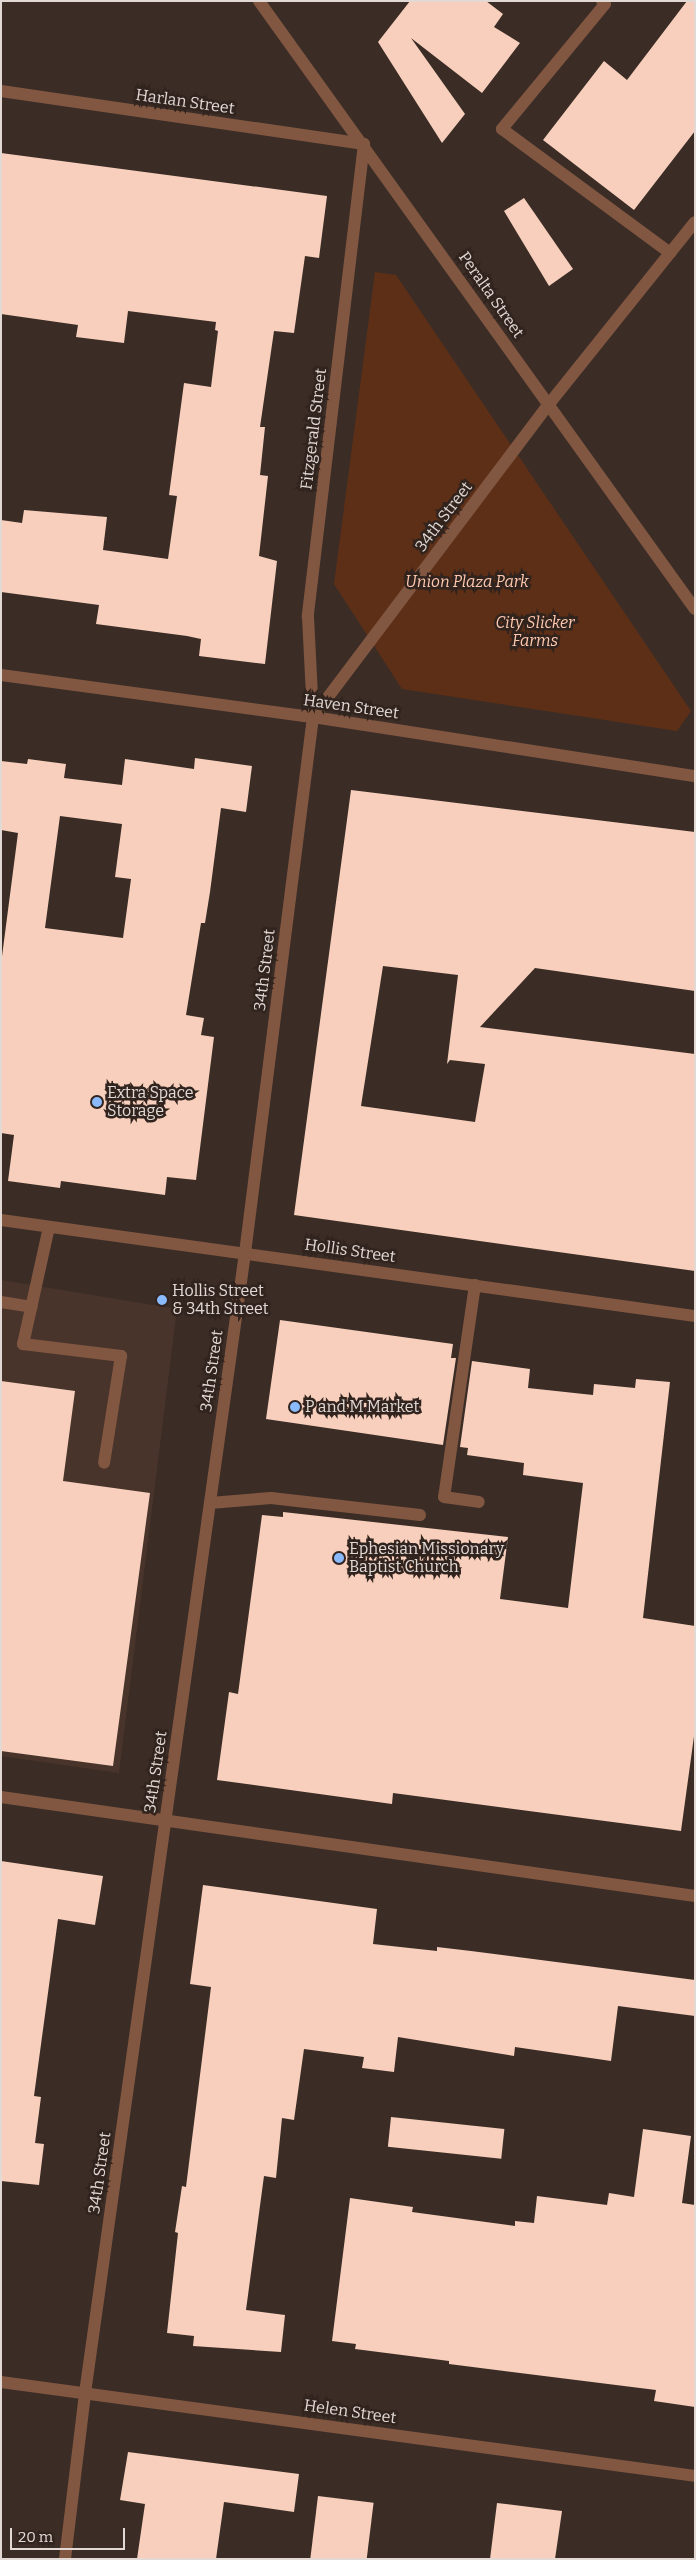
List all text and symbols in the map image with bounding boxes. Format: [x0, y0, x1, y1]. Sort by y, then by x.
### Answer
street label: Harlan Street [134, 86, 236, 118]
street label: Peralta Street [454, 248, 528, 342]
street label: Fitzgerald Street [297, 367, 331, 491]
street label: 34th Street [412, 478, 476, 556]
park label: Union Plaza Park [405, 572, 529, 592]
park label: City Slicker Farms [495, 613, 575, 651]
street label: Haven Street [302, 691, 400, 723]
street label: 34th Street [250, 928, 280, 1012]
place label: Extra Space Storage [107, 1083, 193, 1121]
marker: Extra Space Storage [91, 1096, 103, 1108]
street label: Hollis Street [303, 1235, 397, 1267]
place label: Hollis Street & 34th Street [172, 1281, 269, 1319]
marker: Hollis Street & 34th Street [156, 1294, 168, 1306]
street label: 34th Street [197, 1329, 227, 1413]
place label: P and M Market [305, 1397, 419, 1417]
marker: P and M Market [289, 1401, 301, 1413]
place label: Ephesian Missionary Baptist Church [349, 1539, 504, 1577]
marker: Ephesian Missionary Baptist Church [333, 1552, 345, 1564]
street label: 34th Street [141, 1730, 171, 1814]
street label: 34th Street [85, 2131, 115, 2215]
street label: Helen Street [303, 2396, 397, 2428]
scale bar [12, 2518, 128, 2550]
text: 20 m [18, 2528, 53, 2546]

